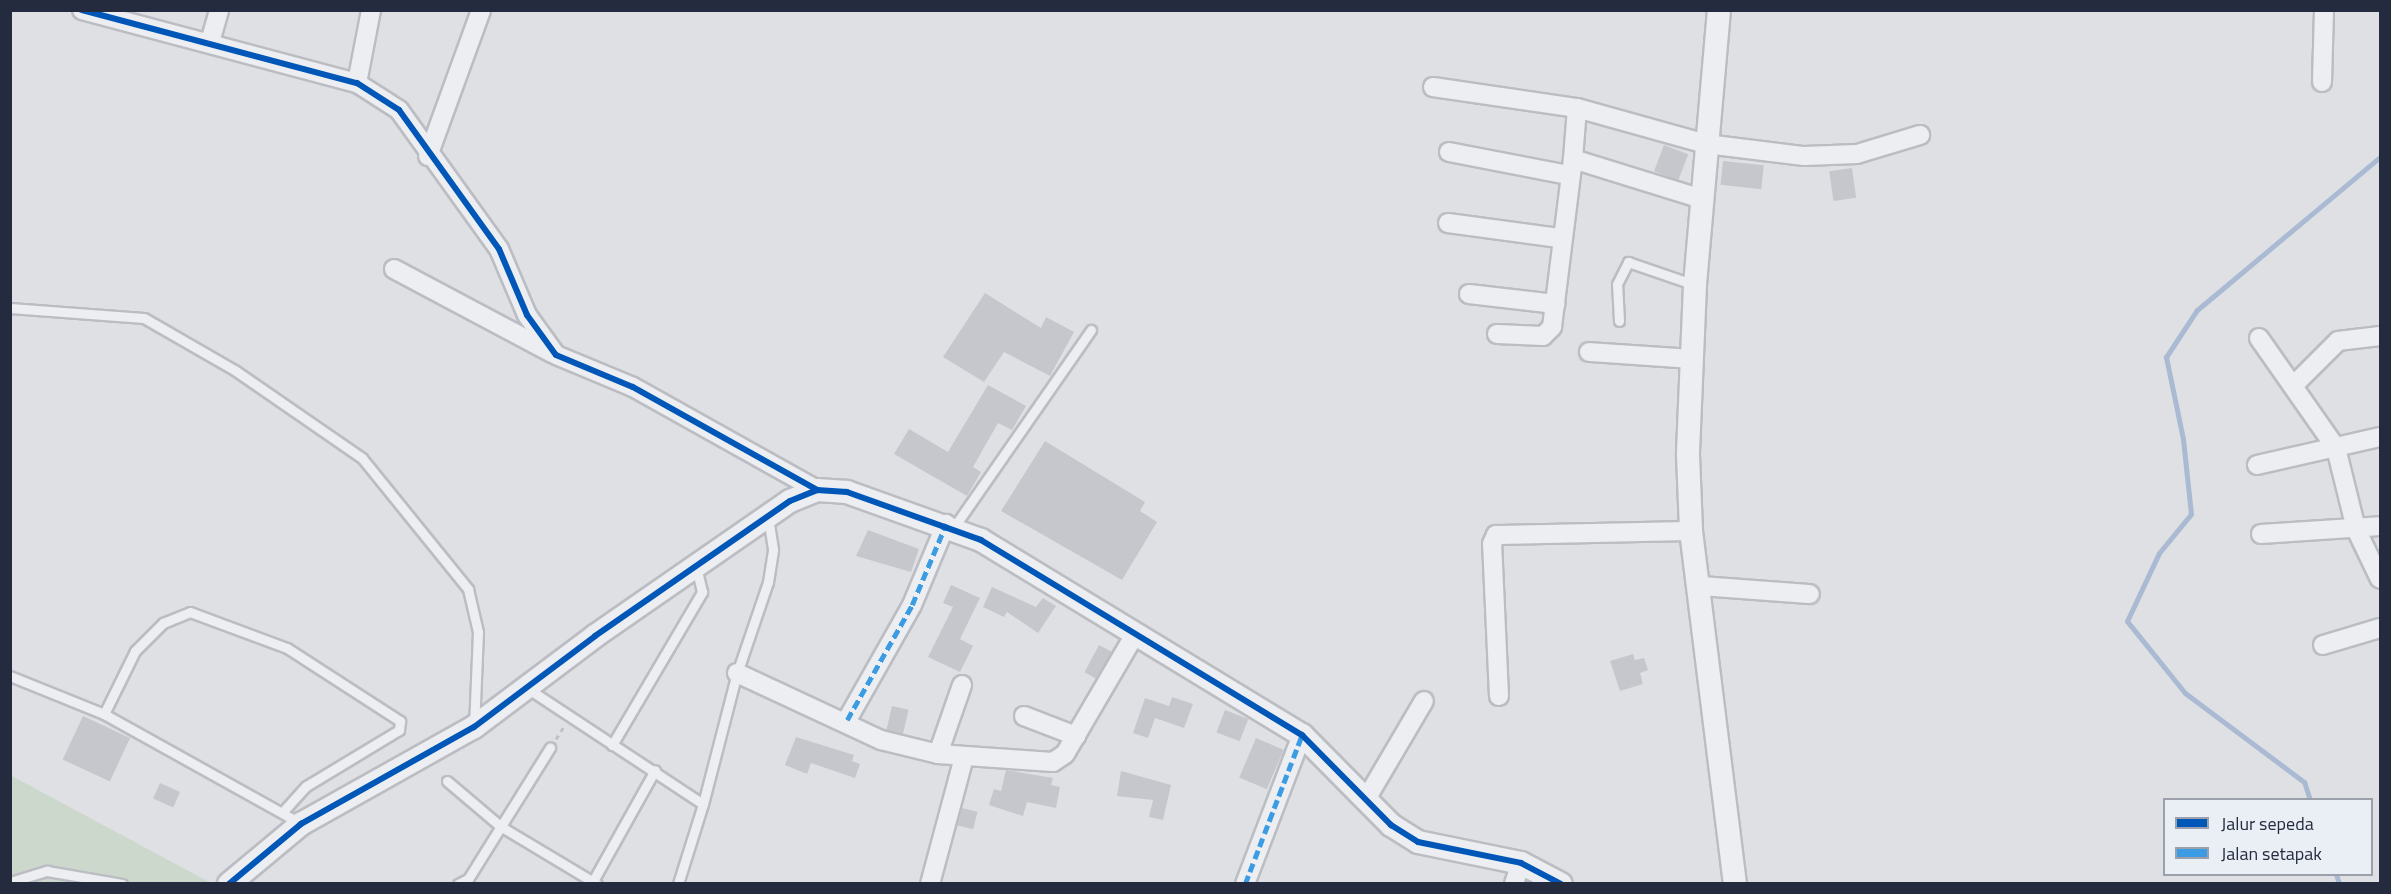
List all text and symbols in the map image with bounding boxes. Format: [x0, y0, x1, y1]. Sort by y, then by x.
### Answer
legend [2163, 798, 2373, 876]
text: Jalur sepeda [2221, 810, 2314, 837]
text: Jalan setapak [2221, 840, 2322, 867]

